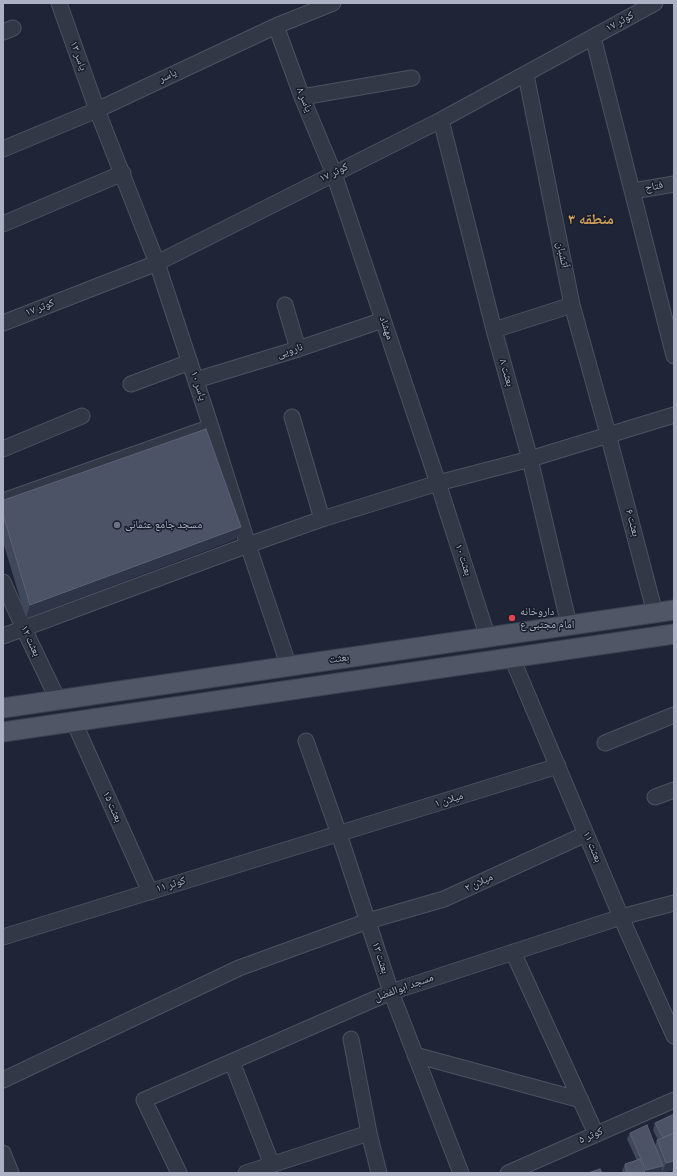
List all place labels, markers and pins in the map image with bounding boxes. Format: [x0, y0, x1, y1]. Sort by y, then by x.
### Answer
place label: مسجد جامع عثمانی [125, 518, 202, 532]
marker: مسجد جامع عثمانی [112, 520, 122, 530]
place label: داروخانه امام مجتبی ع [520, 605, 574, 631]
marker: داروخانه امام مجتبی ع [507, 613, 517, 623]

